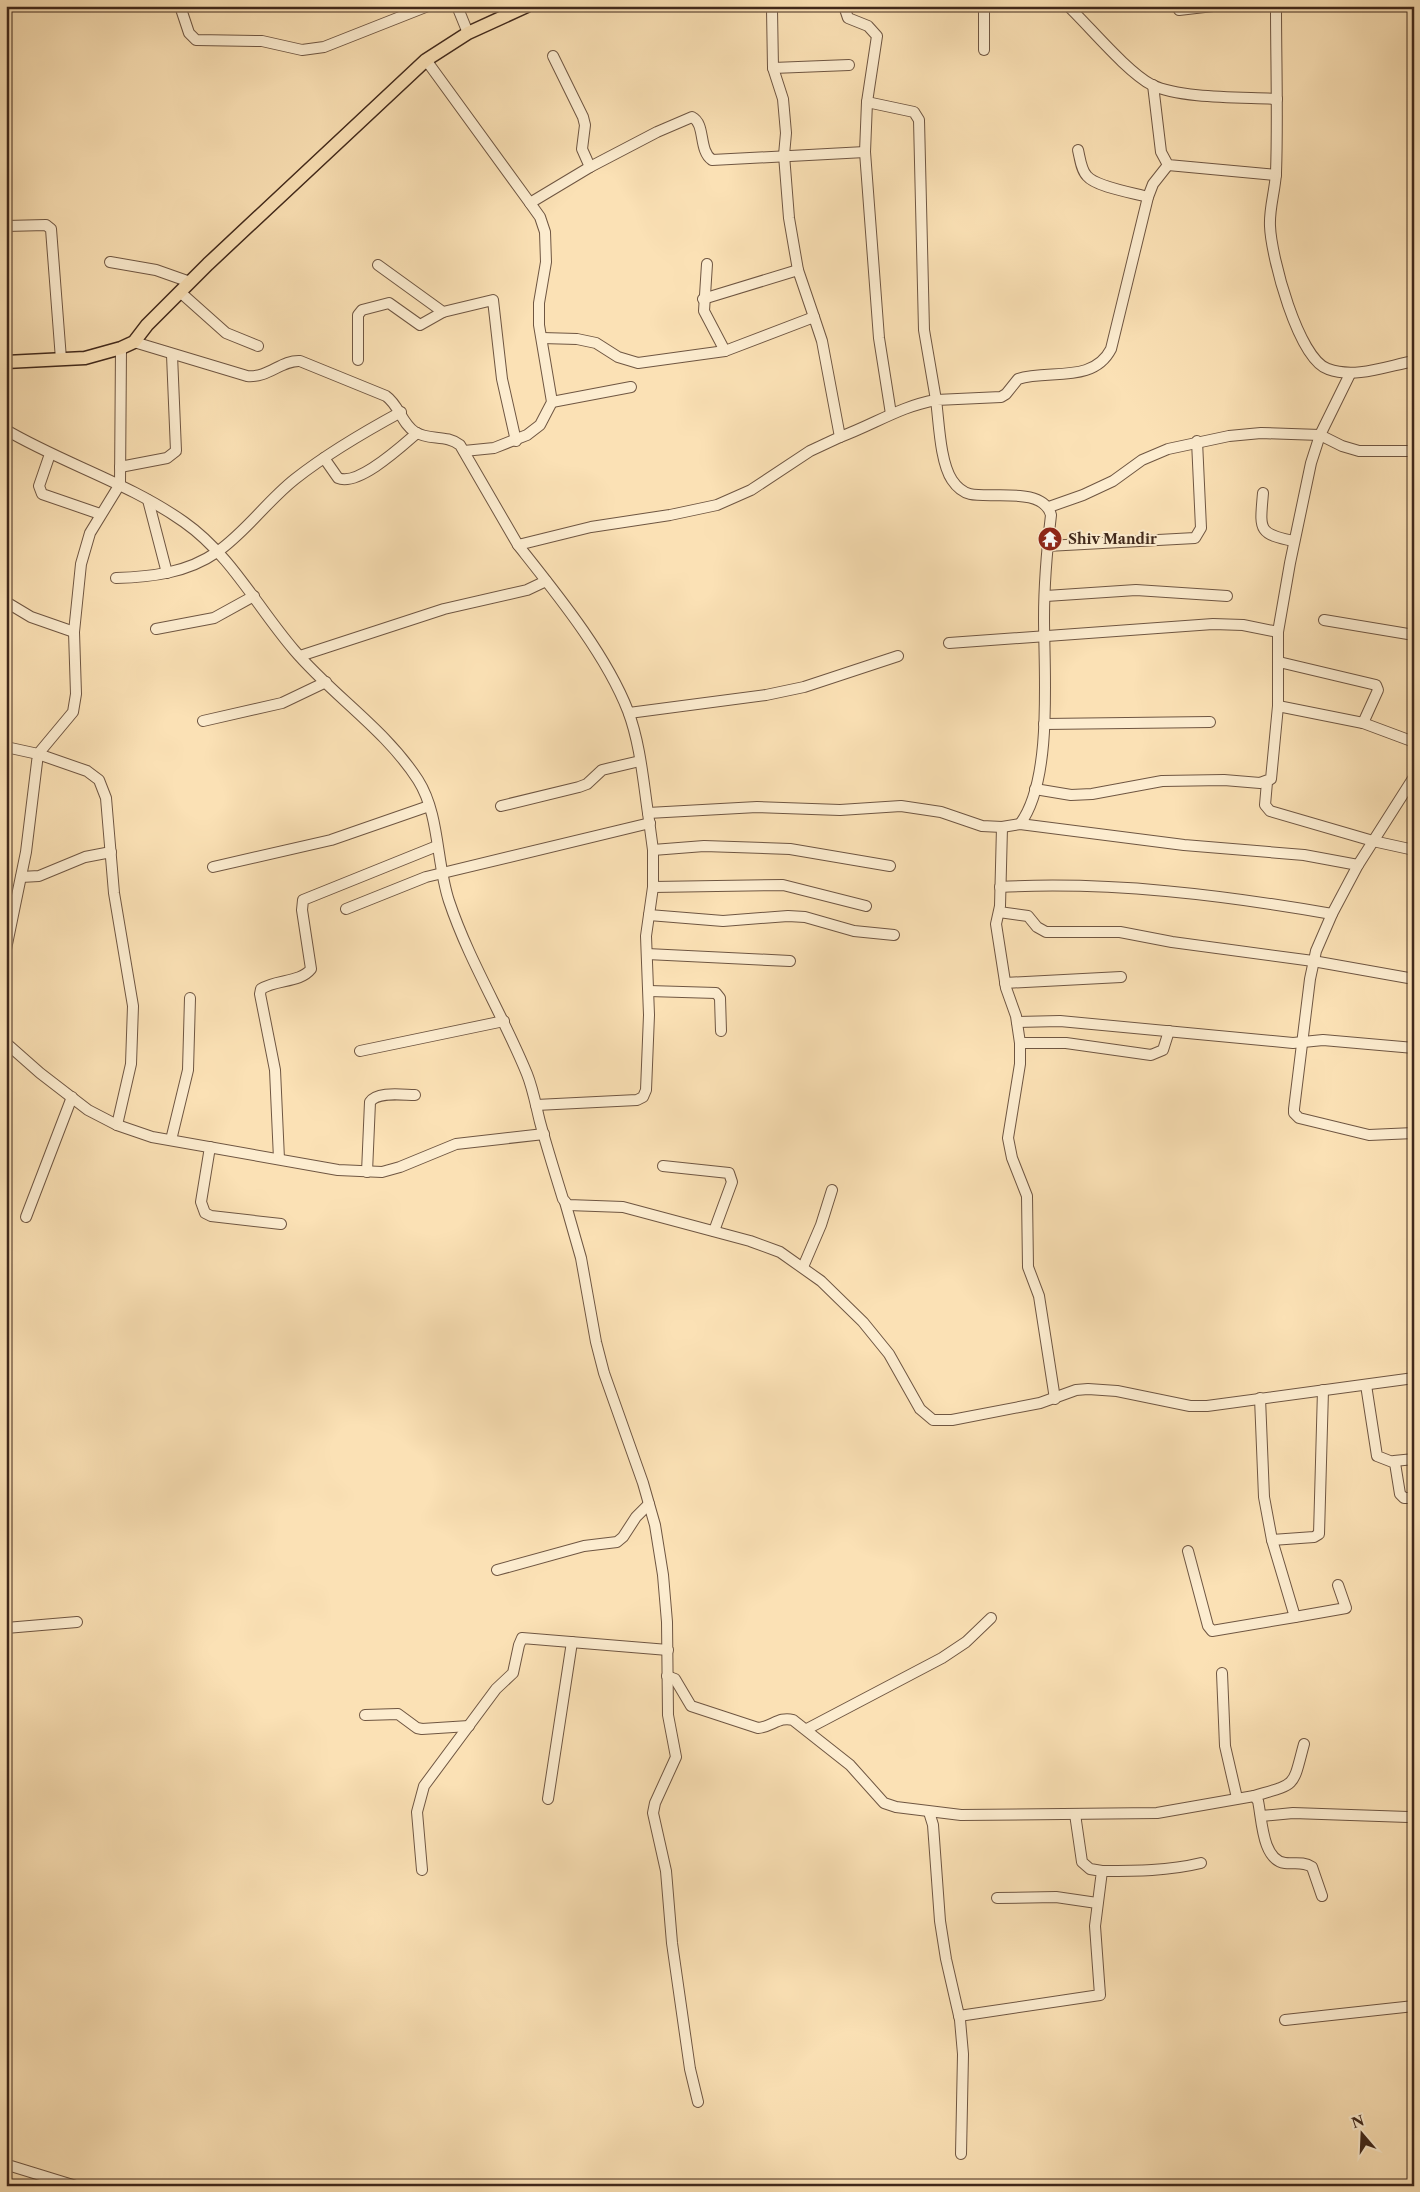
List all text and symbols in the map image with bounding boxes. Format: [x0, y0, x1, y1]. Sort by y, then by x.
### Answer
temple icon: Shiv Mandir [1037, 526, 1063, 552]
place label: Shiv Mandir [1068, 530, 1157, 548]
north arrow [1338, 2110, 1388, 2160]
text: N [1349, 2111, 1366, 2132]

